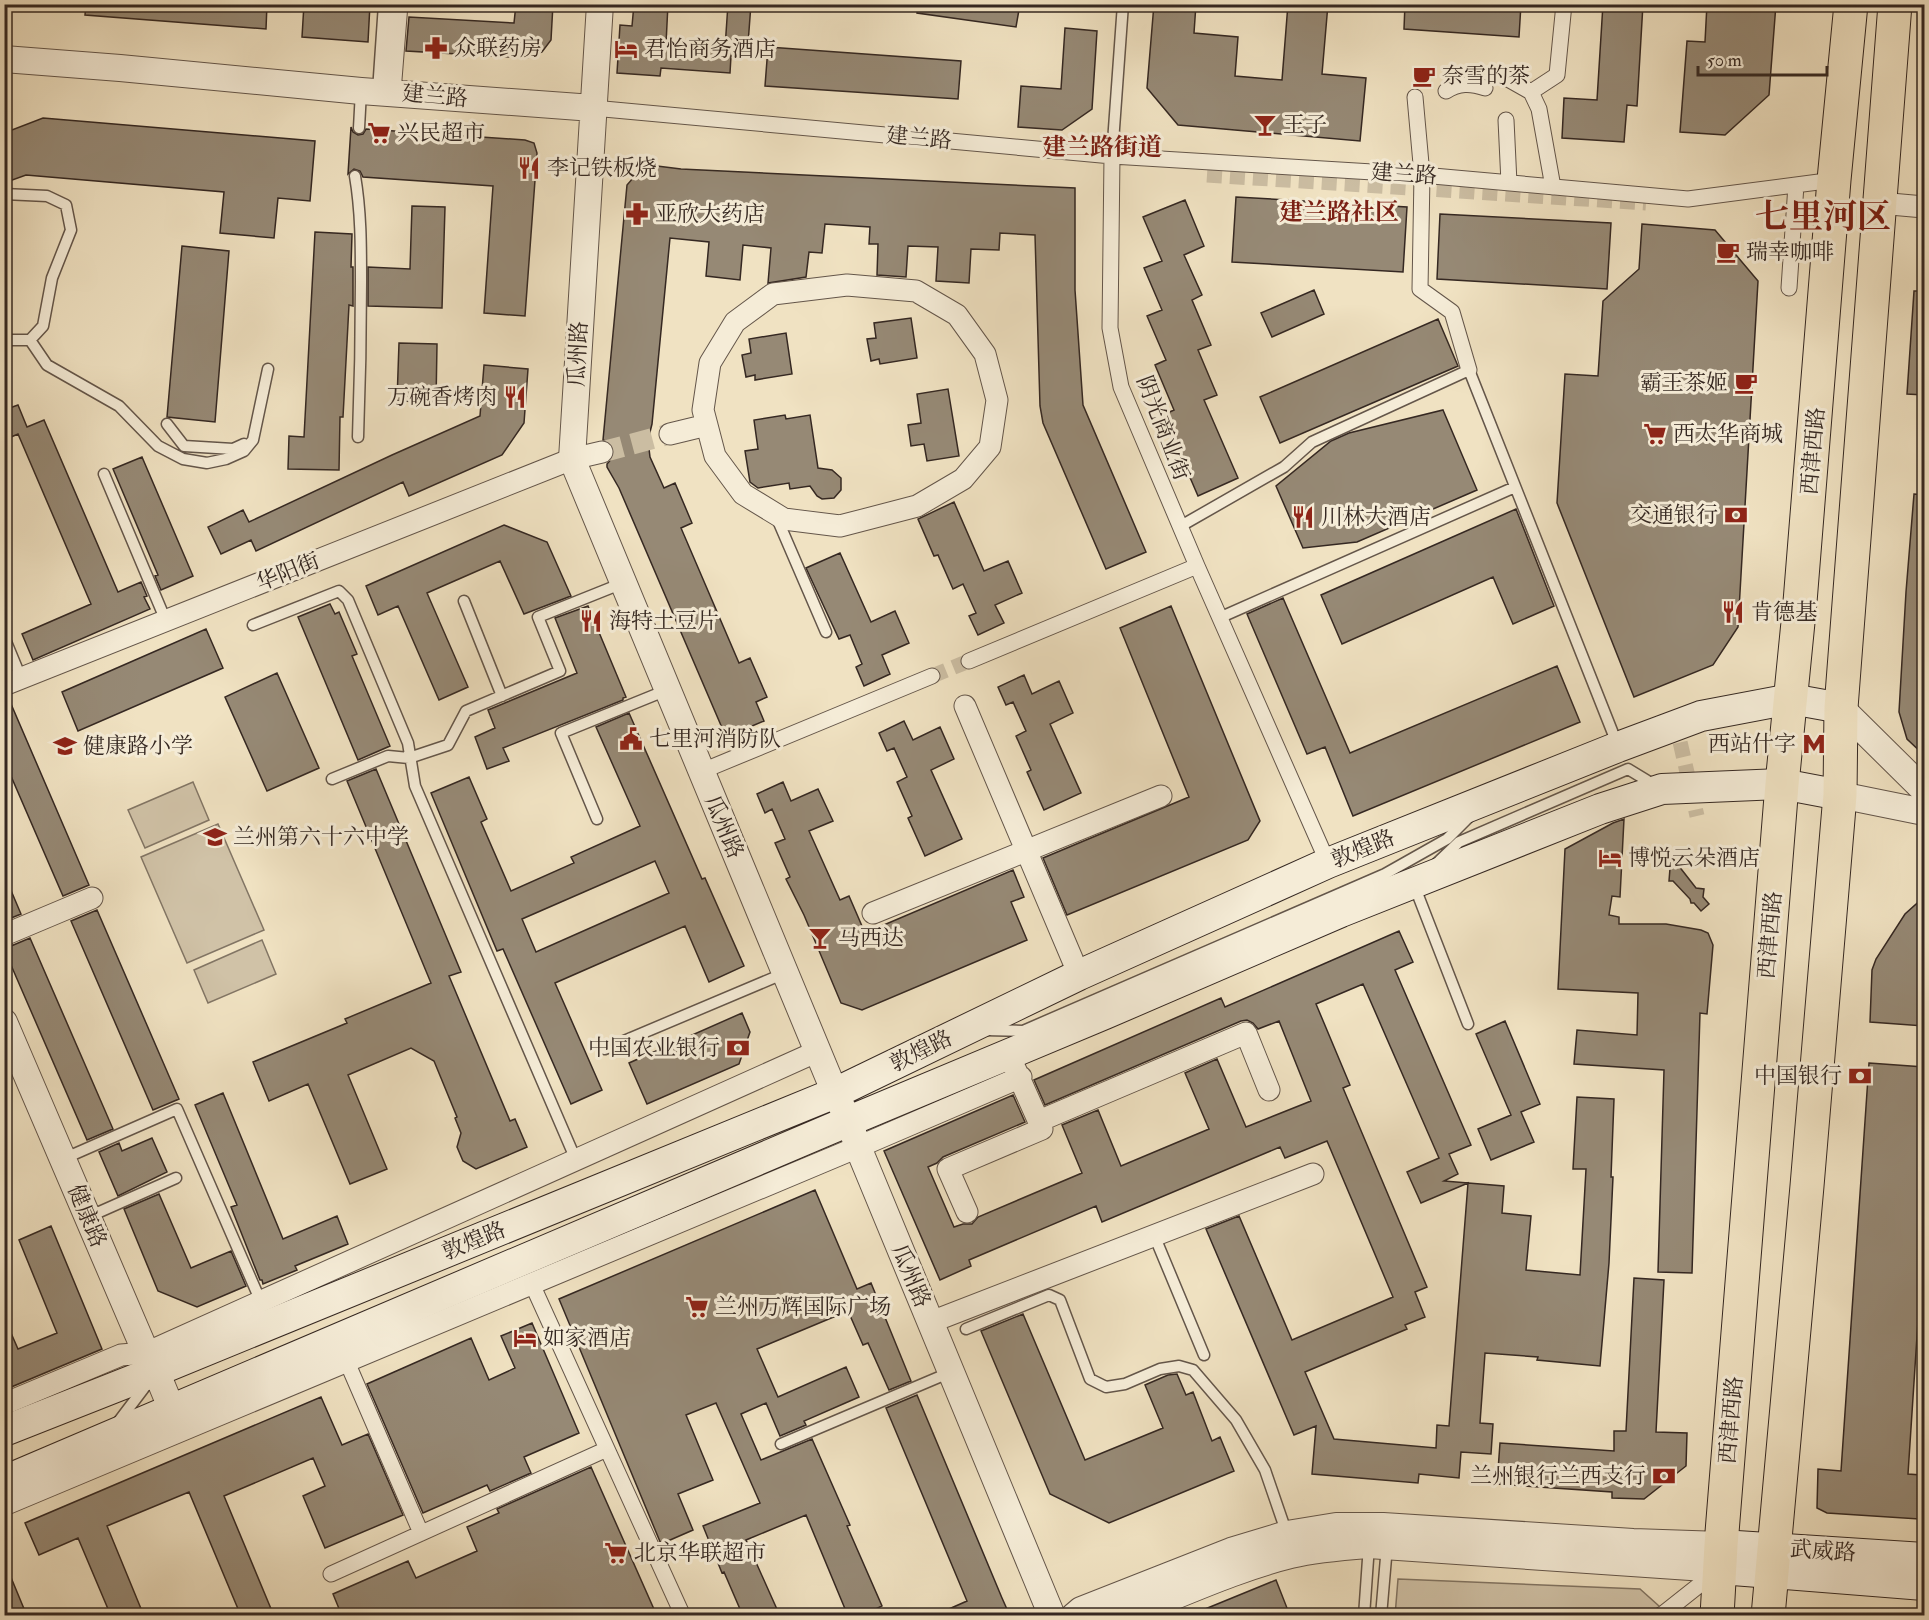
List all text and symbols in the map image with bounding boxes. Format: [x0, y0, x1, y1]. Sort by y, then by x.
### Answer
place label: 众联药房 [454, 34, 542, 62]
pharmacy icon: 众联药房 [423, 35, 449, 61]
place label: 君怡商务酒店 [644, 35, 776, 63]
hotel icon: 君怡商务酒店 [613, 36, 639, 62]
scale bar [1698, 39, 1827, 77]
text: 50 m [1707, 49, 1742, 72]
place label: 奈雪的茶 [1442, 62, 1530, 90]
cafe icon: 奈雪的茶 [1411, 63, 1437, 89]
street label: 建兰路 [401, 79, 469, 113]
place label: 王子 [1283, 111, 1327, 139]
bar icon: 王子 [1252, 112, 1278, 138]
place label: 兴民超市 [397, 119, 485, 147]
supermarket icon: 兴民超市 [366, 120, 392, 146]
street label: 建兰路 [885, 121, 953, 155]
district label: 建兰路街道 [1042, 132, 1162, 163]
place label: 李记铁板烧 [547, 154, 657, 182]
restaurant icon: 李记铁板烧 [516, 155, 542, 181]
street label: 建兰路 [1370, 158, 1438, 190]
district label: 七里河区 [1755, 196, 1891, 239]
district label: 建兰路社区 [1279, 197, 1399, 228]
place label: 亚欣大药店 [655, 200, 765, 228]
pharmacy icon: 亚欣大药店 [624, 201, 650, 227]
place label: 瑞幸咖啡 [1746, 238, 1834, 266]
cafe icon: 瑞幸咖啡 [1715, 239, 1741, 265]
street label: 瓜州路 [562, 320, 594, 388]
place label: 霸王茶姬 [1640, 369, 1728, 397]
cafe icon: 霸王茶姬 [1733, 370, 1759, 396]
street label: 阴光商业街 [1130, 372, 1196, 484]
place label: 万碗香烤肉 [387, 383, 497, 411]
restaurant icon: 万碗香烤肉 [502, 384, 528, 410]
street label: 西津西路 [1795, 406, 1831, 496]
place label: 西太华商城 [1673, 420, 1783, 448]
supermarket icon: 西太华商城 [1642, 421, 1668, 447]
place label: 交通银行 [1630, 501, 1718, 529]
bank icon: 交通银行 [1723, 502, 1749, 528]
place label: 川林大酒店 [1321, 503, 1431, 531]
restaurant icon: 川林大酒店 [1290, 504, 1316, 530]
street label: 华阳街 [252, 547, 324, 597]
place label: 肯德基 [1751, 598, 1817, 626]
restaurant icon: 肯德基 [1720, 599, 1746, 625]
place label: 海特土豆片 [609, 607, 719, 635]
restaurant icon: 海特土豆片 [578, 608, 604, 634]
place label: 七里河消防队 [649, 725, 781, 753]
public building icon: 七里河消防队 [618, 726, 644, 752]
place label: 西站什字 [1708, 730, 1796, 758]
metro station icon: 西站什字 [1801, 731, 1827, 757]
place label: 健康路小学 [83, 732, 193, 760]
school or university icon: 健康路小学 [52, 733, 78, 759]
street label: 瓜州路 [698, 791, 750, 863]
place label: 兰州第六十六中学 [233, 823, 409, 851]
school or university icon: 兰州第六十六中学 [202, 824, 228, 850]
street label: 敦煌路 [1327, 824, 1399, 874]
place label: 博悦云朵酒店 [1628, 844, 1760, 872]
hotel icon: 博悦云朵酒店 [1597, 845, 1623, 871]
street label: 西津西路 [1752, 890, 1788, 980]
place label: 马西达 [838, 924, 904, 952]
bar icon: 马西达 [807, 925, 833, 951]
street label: 敦煌路 [885, 1024, 957, 1078]
place label: 中国农业银行 [588, 1034, 720, 1062]
bank icon: 中国农业银行 [725, 1035, 751, 1061]
place label: 中国银行 [1754, 1062, 1842, 1090]
bank icon: 中国银行 [1847, 1063, 1873, 1089]
street label: 健康路 [61, 1180, 113, 1252]
street label: 敦煌路 [438, 1216, 510, 1266]
street label: 瓜州路 [885, 1240, 937, 1312]
place label: 兰州万辉国际广场 [715, 1293, 891, 1321]
supermarket icon: 兰州万辉国际广场 [684, 1294, 710, 1320]
place label: 如家酒店 [543, 1324, 631, 1352]
hotel icon: 如家酒店 [512, 1325, 538, 1351]
street label: 西津西路 [1713, 1375, 1749, 1465]
place label: 兰州银行兰西支行 [1470, 1462, 1646, 1490]
bank icon: 兰州银行兰西支行 [1651, 1463, 1677, 1489]
street label: 武威路 [1789, 1535, 1857, 1567]
place label: 北京华联超市 [634, 1539, 766, 1567]
supermarket icon: 北京华联超市 [603, 1540, 629, 1566]

